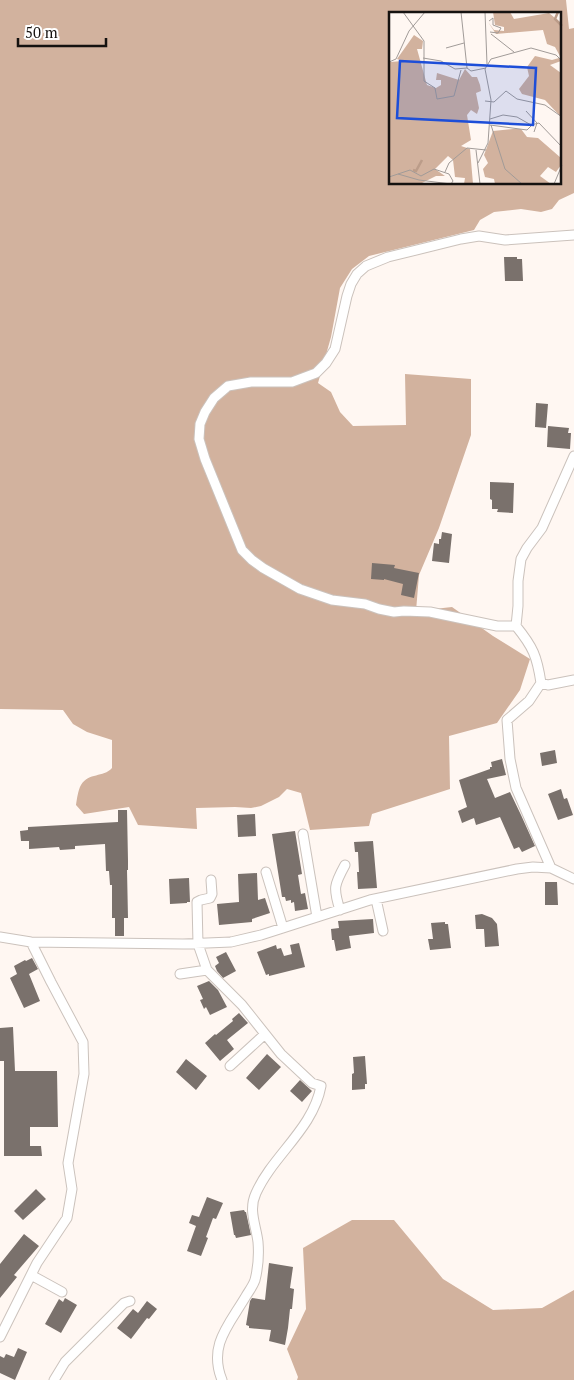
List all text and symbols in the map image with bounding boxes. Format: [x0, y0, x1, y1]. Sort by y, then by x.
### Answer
inset map [389, 12, 562, 185]
scale bar [18, 15, 105, 47]
text: 50 m [25, 22, 58, 42]

